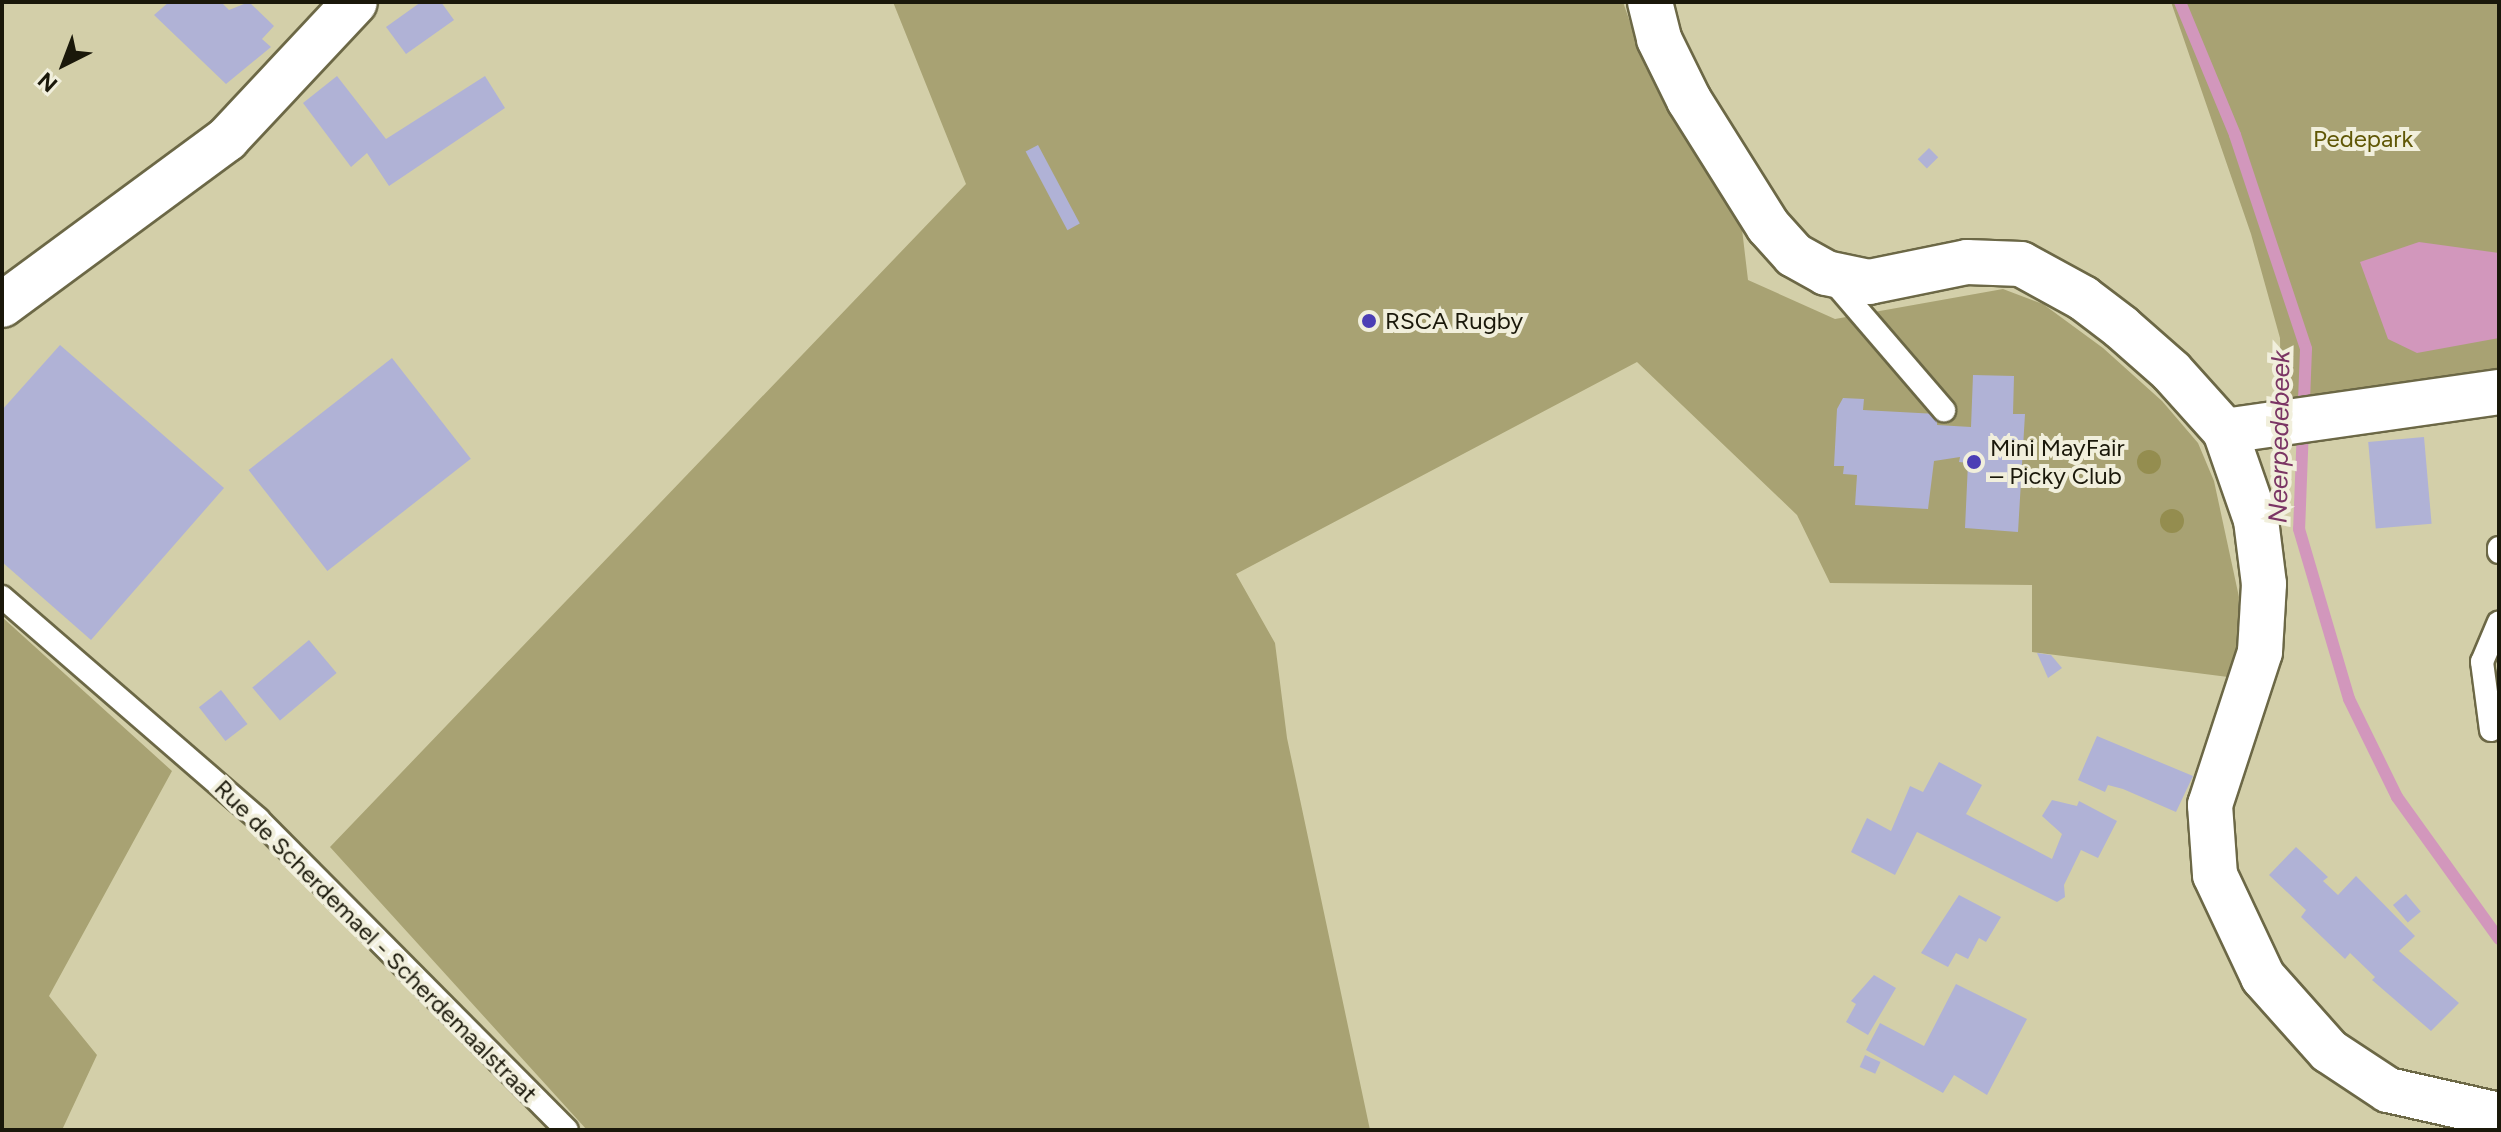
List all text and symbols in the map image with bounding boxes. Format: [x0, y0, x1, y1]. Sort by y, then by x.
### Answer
north arrow [24, 24, 104, 104]
text: N [32, 66, 63, 98]
park label: Pedepark [2313, 125, 2413, 153]
place label: RSCA Rugby [1385, 307, 1523, 335]
marker: RSCA Rugby [1360, 312, 1378, 330]
water label: Neerpedebeek [2263, 350, 2297, 524]
place label: Mini MayFair – Picky Club [1990, 434, 2125, 490]
marker: Mini MayFair – Picky Club [1965, 453, 1983, 471]
street label: Rue de Scherdemael - Scherdemaalstraat [209, 774, 543, 1108]

